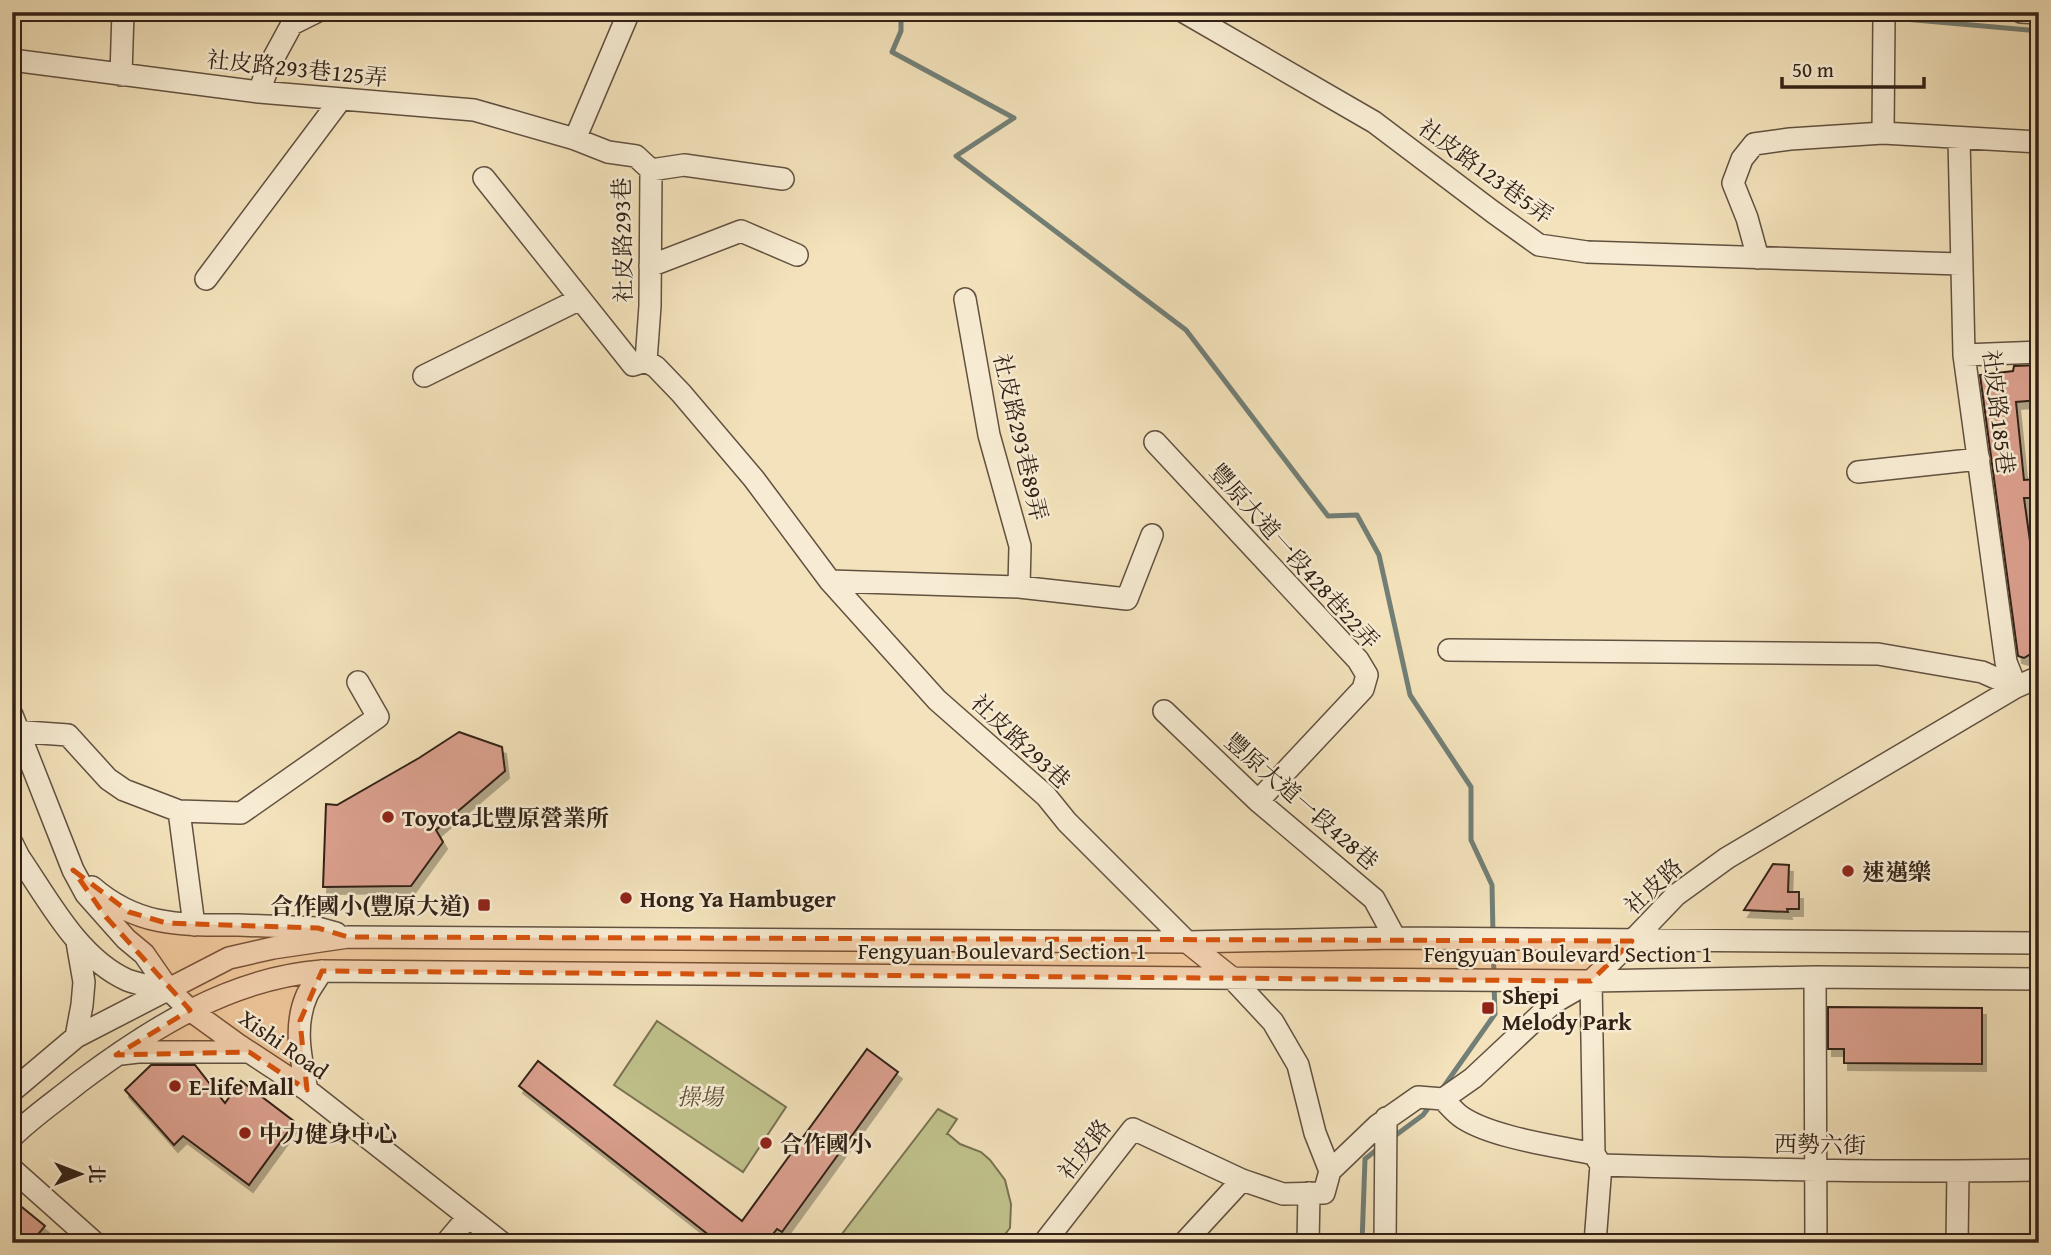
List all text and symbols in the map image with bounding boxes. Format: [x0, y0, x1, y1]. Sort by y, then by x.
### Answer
street label: 社皮路293巷125弄 [205, 42, 389, 94]
scale bar [1782, 46, 1923, 90]
text: 50 m [1792, 54, 1834, 85]
street label: 社皮路123巷5弄 [1412, 111, 1560, 231]
street label: 社皮路293巷 [604, 177, 640, 303]
street label: 社皮路185巷 [1975, 348, 2023, 476]
street label: 社皮路293巷89弄 [986, 350, 1056, 524]
street label: 豐原大道一段428巷22弄 [1203, 456, 1387, 656]
street label: 社皮路293巷 [964, 686, 1078, 796]
street label: 豐原大道一段428巷 [1218, 725, 1386, 877]
place label: Toyota北豐原營業所 [402, 801, 609, 834]
marker: Toyota北豐原營業所 [380, 809, 396, 825]
street label: 社皮路 [1617, 850, 1689, 922]
place label: 速邁樂 [1862, 855, 1931, 888]
marker: 速邁樂 [1840, 863, 1856, 879]
place label: Hong Ya Hambuger [640, 882, 836, 915]
place label: 合作國小(豐原大道) [271, 889, 470, 922]
marker: Hong Ya Hambuger [618, 890, 634, 906]
marker: 合作國小(豐原大道) [476, 897, 492, 913]
street label: Fengyuan Boulevard Section 1 [858, 934, 1146, 967]
street label: Fengyuan Boulevard Section 1 [1424, 937, 1712, 970]
place label: Shepi Melody Park [1502, 979, 1632, 1038]
marker: Shepi Melody Park [1480, 1000, 1496, 1016]
street label: Xishi Road [233, 1001, 336, 1087]
place label: E-life Mall [189, 1070, 294, 1103]
marker: E-life Mall [167, 1078, 183, 1094]
park label: 操場 [677, 1080, 725, 1113]
street label: 社皮路 [1050, 1112, 1118, 1186]
place label: 中力健身中心 [259, 1117, 397, 1150]
marker: 中力健身中心 [237, 1125, 253, 1141]
place label: 合作國小 [780, 1127, 872, 1160]
street label: 西勢六街 [1774, 1127, 1866, 1161]
marker: 合作國小 [758, 1135, 774, 1151]
north arrow [46, 1140, 116, 1210]
text: 北 [83, 1164, 111, 1184]

